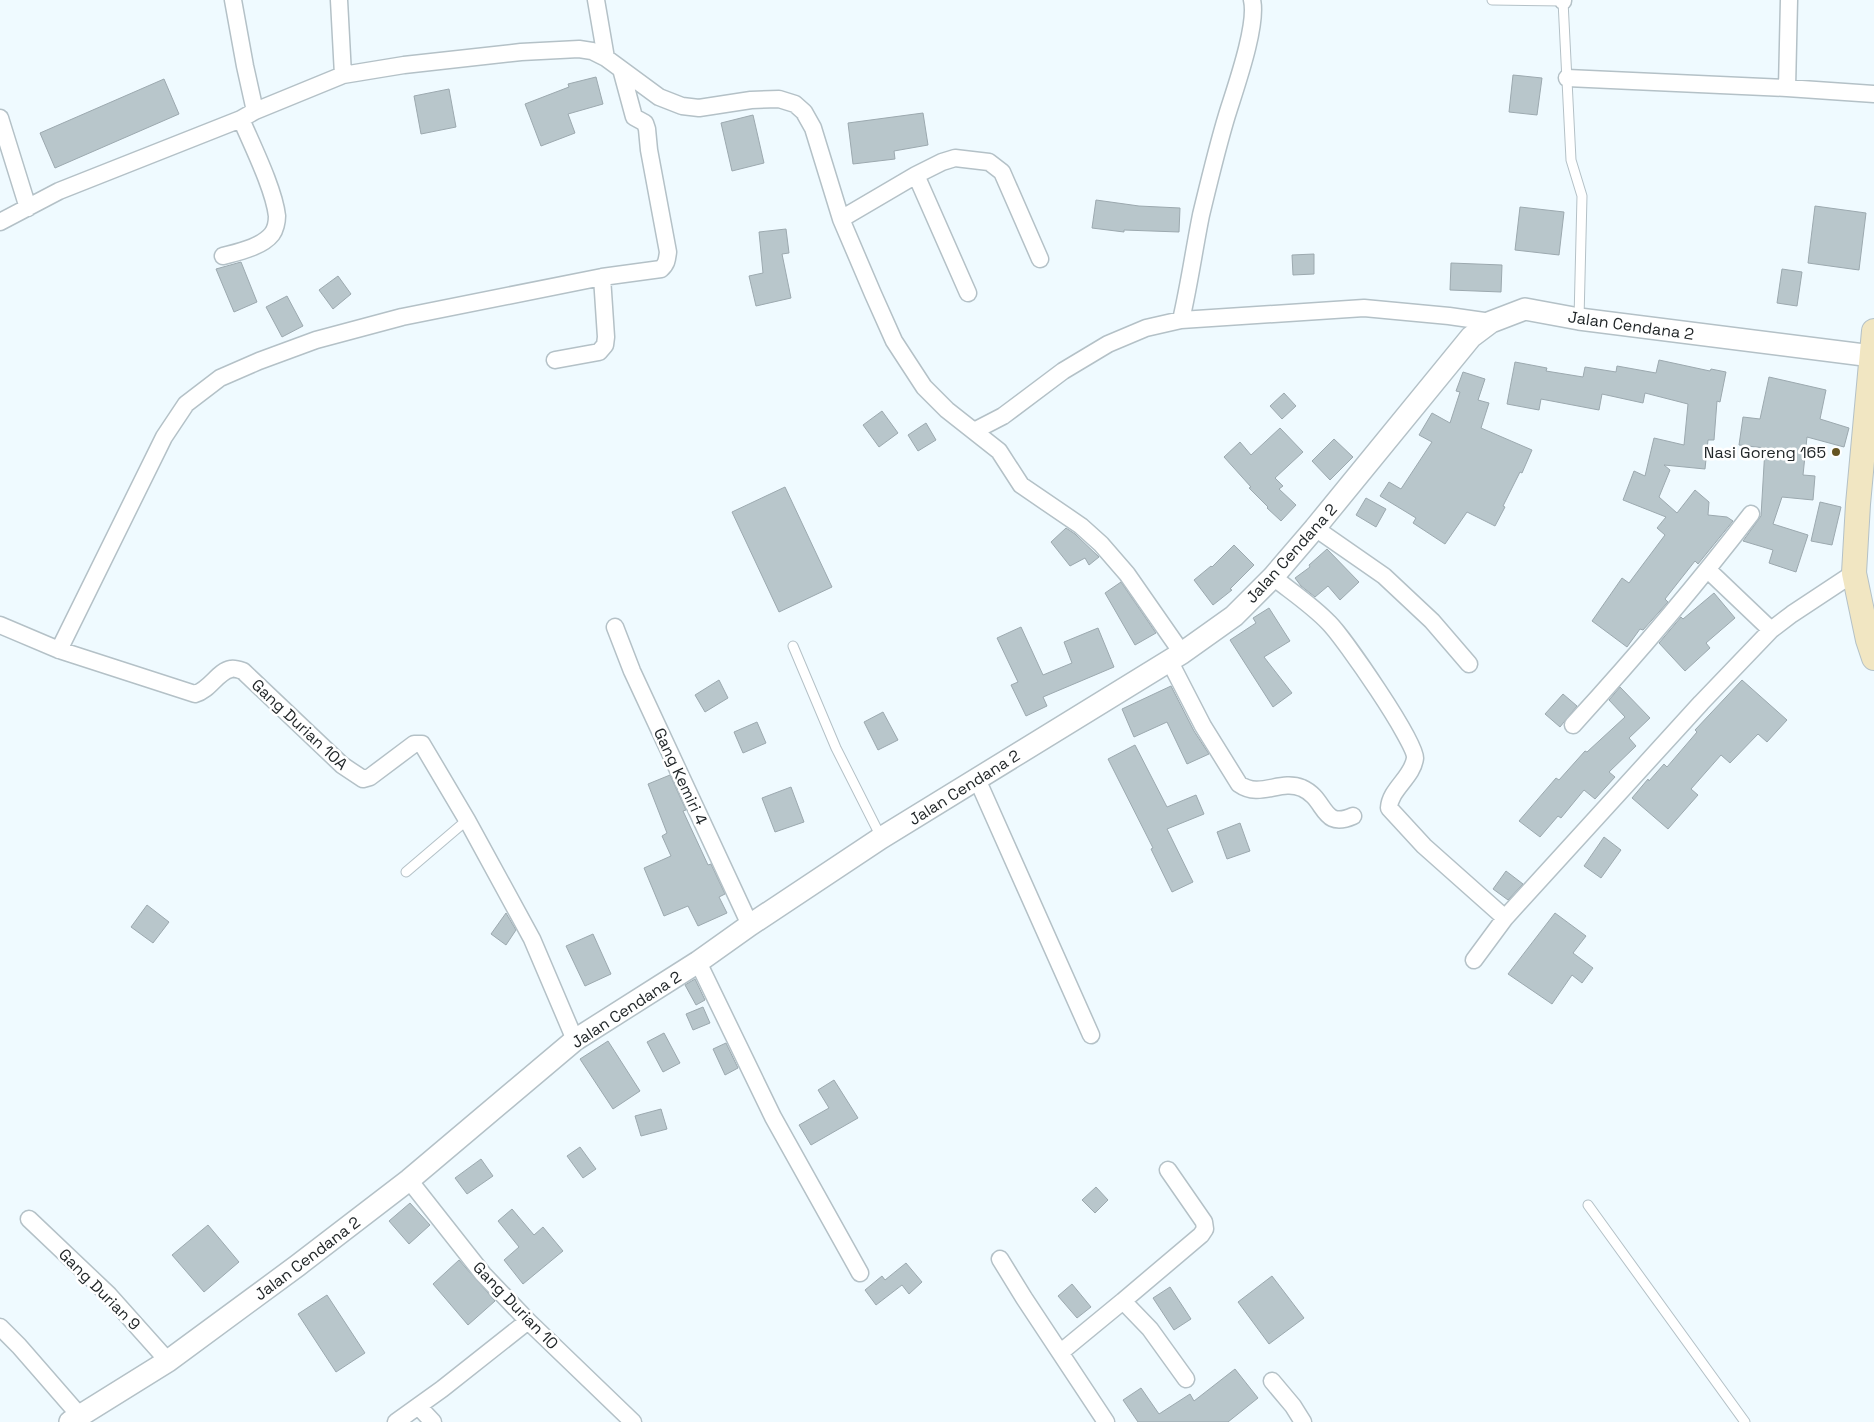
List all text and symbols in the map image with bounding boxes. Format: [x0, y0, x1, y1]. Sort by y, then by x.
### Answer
street label: Jalan Cendana 2 [1567, 306, 1695, 345]
place label: Nasi Goreng 165 [1704, 442, 1826, 463]
marker: Nasi Goreng 165 [1830, 446, 1842, 458]
street label: Jalan Cendana 2 [1241, 499, 1342, 608]
street label: Gang Durian 10A [247, 674, 352, 774]
street label: Gang Kemiri 4 [649, 724, 712, 828]
street label: Jalan Cendana 2 [905, 745, 1024, 830]
street label: Jalan Cendana 2 [567, 966, 685, 1053]
street label: Jalan Cendana 2 [250, 1212, 364, 1305]
street label: Gang Durian 9 [54, 1244, 145, 1335]
street label: Gang Durian 10 [468, 1257, 563, 1354]

